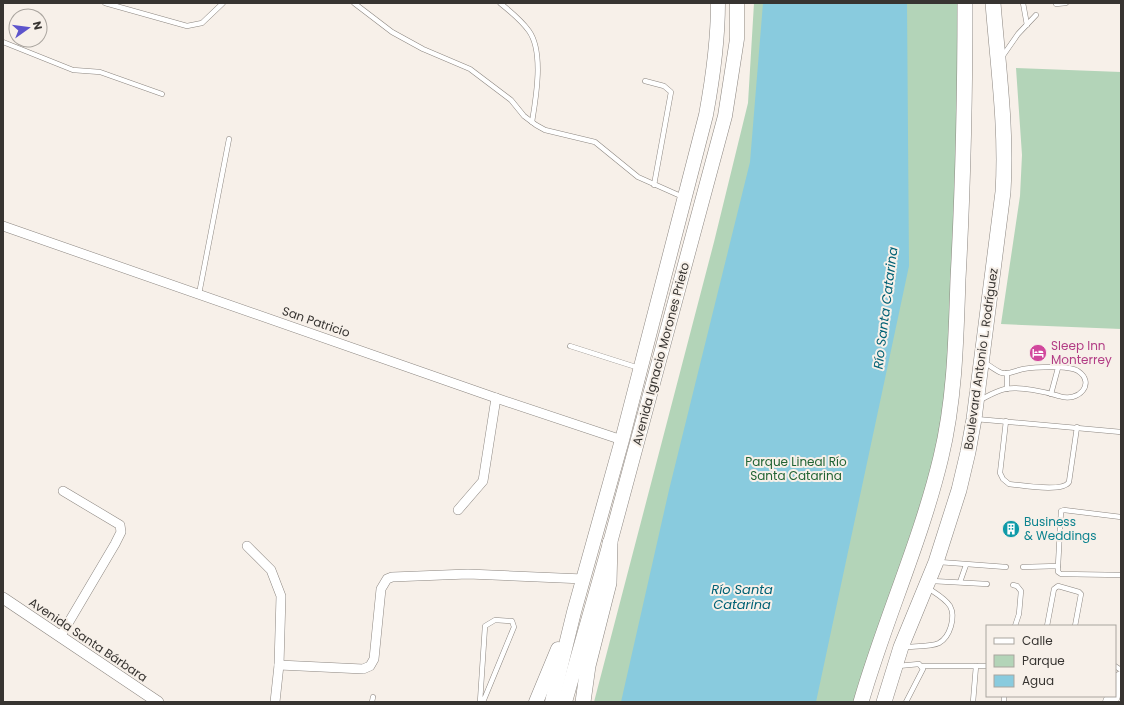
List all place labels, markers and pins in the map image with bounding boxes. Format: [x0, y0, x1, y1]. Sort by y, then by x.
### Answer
place label: Sleep Inn Monterrey [1051, 337, 1112, 368]
hotel icon: Sleep Inn Monterrey [1028, 343, 1048, 363]
place label: Business & Weddings [1024, 513, 1096, 544]
building icon: Business & Weddings [1001, 519, 1021, 539]

